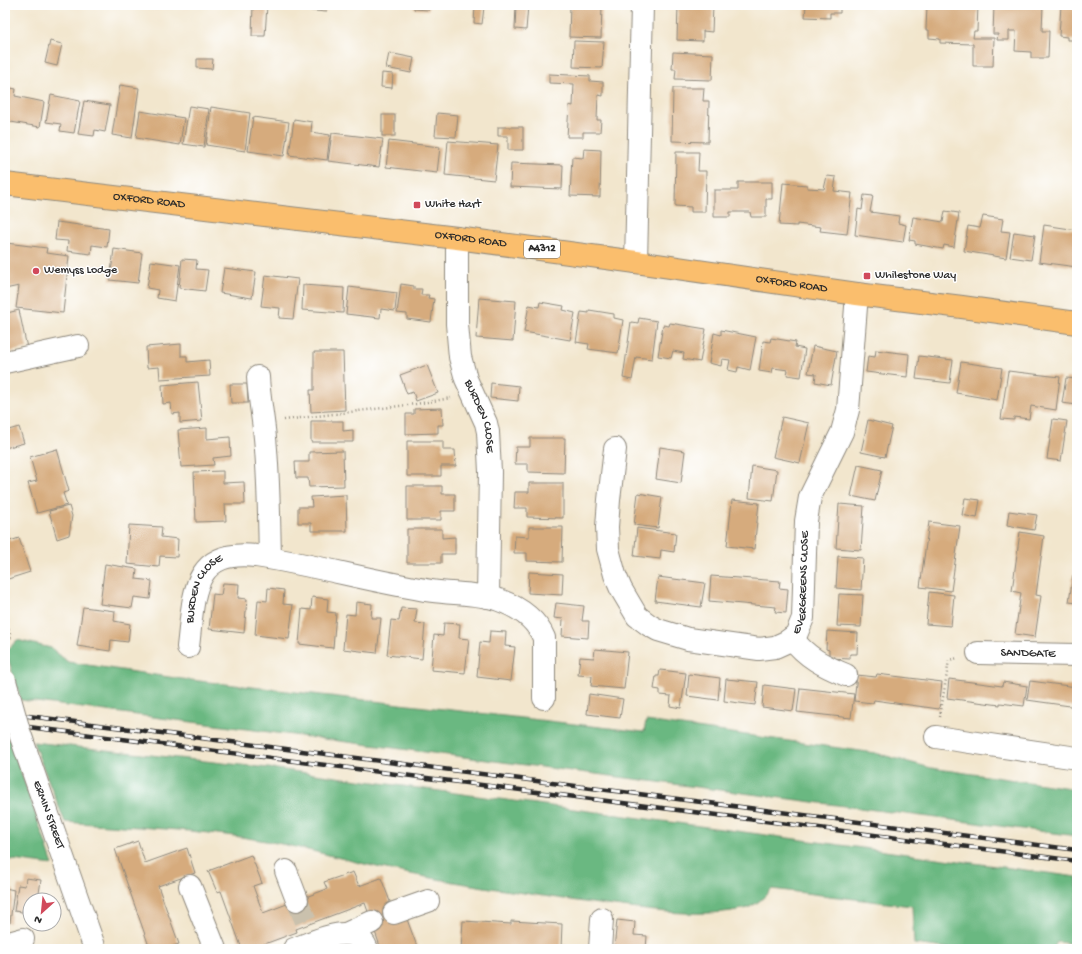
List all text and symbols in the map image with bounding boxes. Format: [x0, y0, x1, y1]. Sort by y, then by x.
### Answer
street label: OXFORD ROAD [112, 190, 186, 212]
place label: White Hart [425, 198, 482, 212]
marker: White Hart [412, 200, 422, 210]
street label: OXFORD ROAD [434, 228, 508, 252]
road number: A4312 [524, 240, 560, 258]
place label: Wemyss Lodge [44, 264, 118, 278]
marker: Wemyss Lodge [31, 266, 41, 276]
place label: Whilestone Way [875, 269, 956, 283]
marker: Whilestone Way [862, 271, 872, 281]
street label: OXFORD ROAD [755, 272, 829, 297]
street label: BURDEN CLOSE [460, 377, 496, 454]
street label: EVERGREENS CLOSE [790, 530, 813, 637]
street label: BURDEN CLOSE [183, 552, 226, 625]
street label: SANDGATE [1000, 646, 1056, 662]
street label: ERMIN STREET [29, 779, 67, 852]
north arrow [22, 892, 62, 932]
text: N [32, 912, 44, 926]

